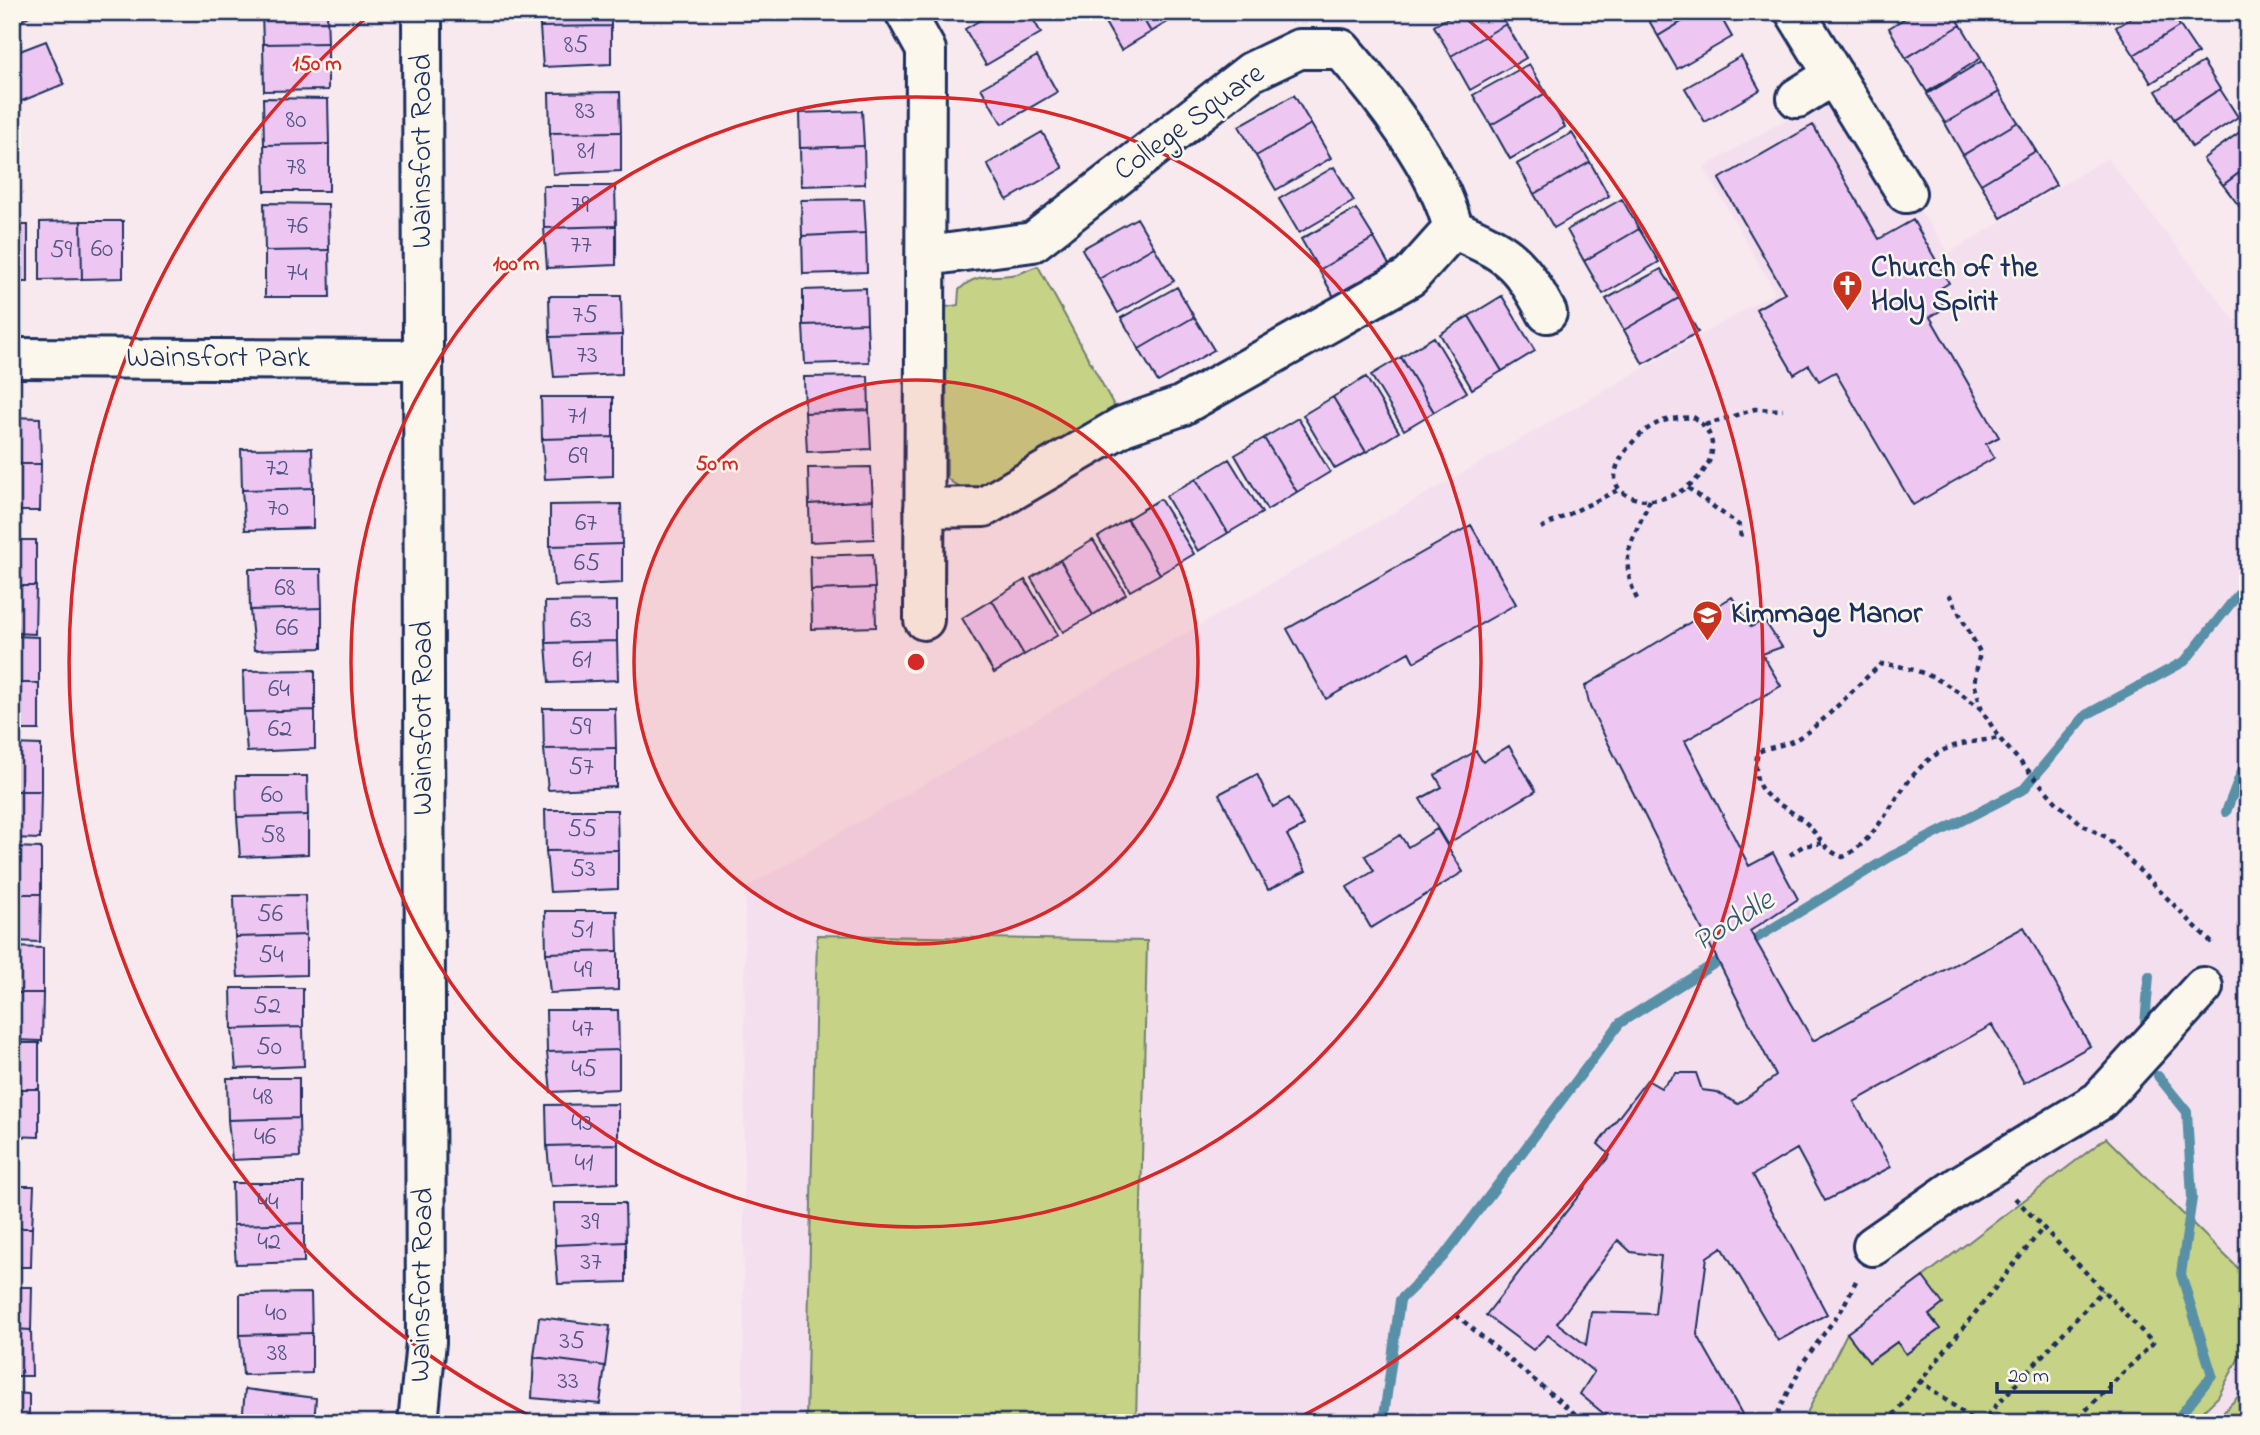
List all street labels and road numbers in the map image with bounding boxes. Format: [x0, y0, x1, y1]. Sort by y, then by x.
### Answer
street label: Wainsfort Road [401, 53, 445, 248]
street label: College Square [1106, 53, 1275, 193]
street label: Wainsfort Park [126, 337, 311, 381]
street label: Wainsfort Road [402, 620, 446, 815]
street label: Wainsfort Road [399, 1187, 447, 1383]

